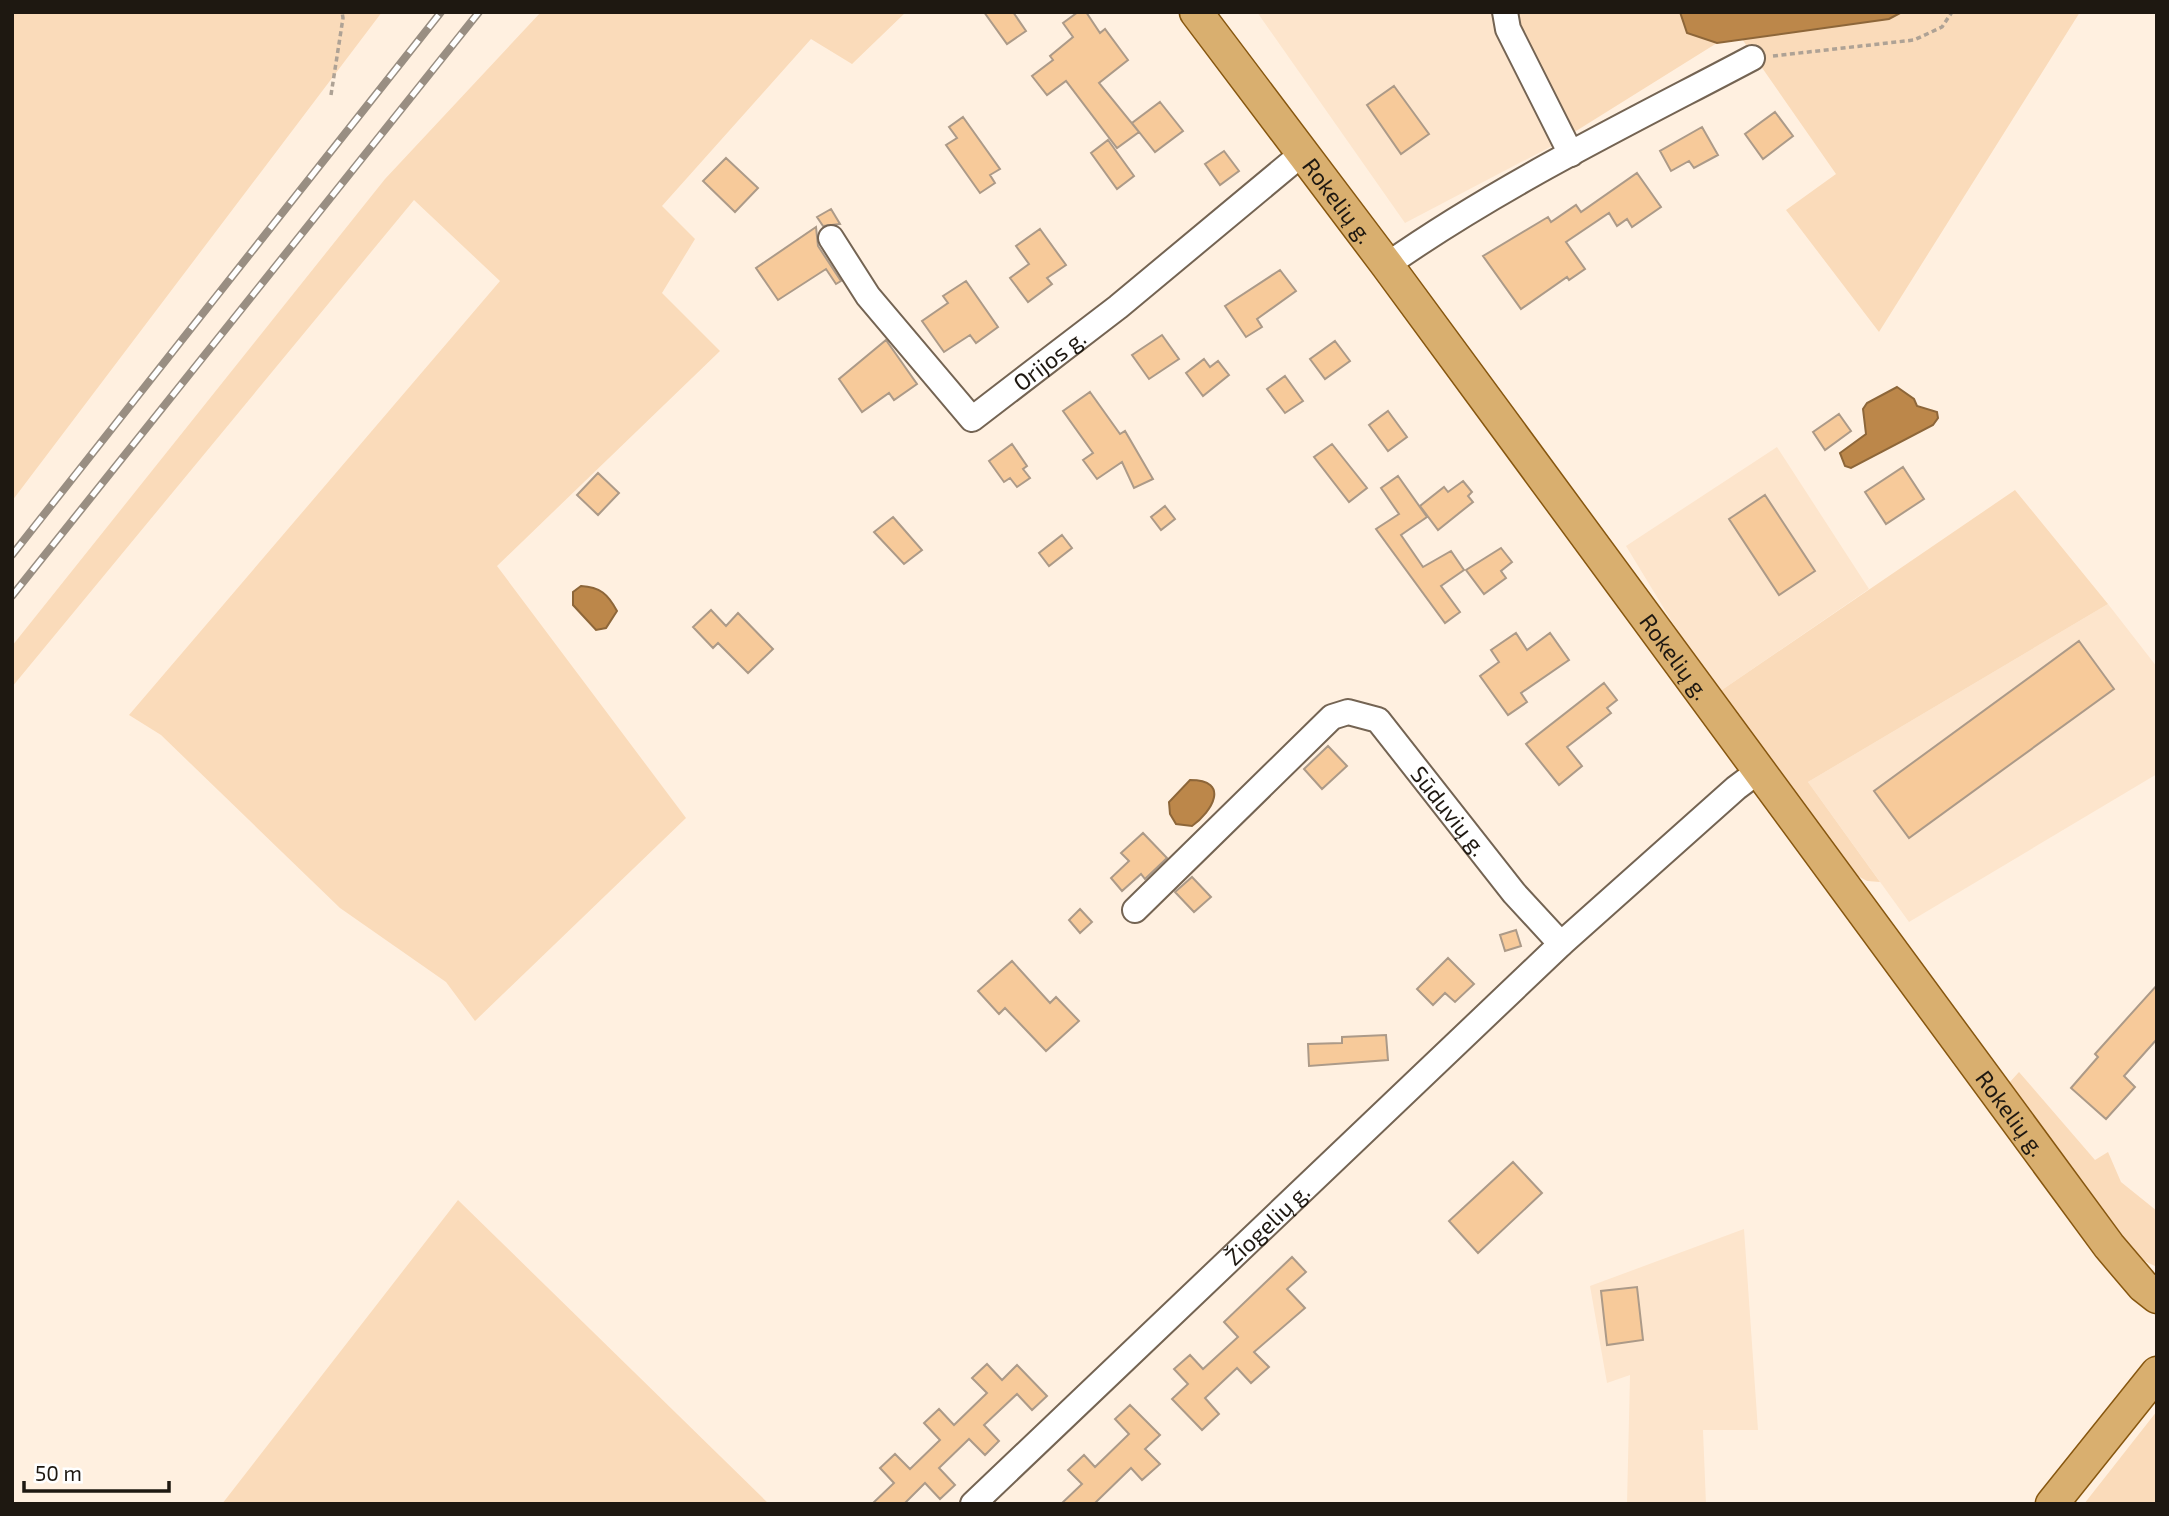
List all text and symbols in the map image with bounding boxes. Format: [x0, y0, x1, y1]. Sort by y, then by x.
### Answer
street label: Rokelių g. [1297, 152, 1379, 249]
street label: Orijos g. [1007, 323, 1091, 397]
street label: Rokelių g. [1634, 608, 1716, 705]
street label: Sūduvių g. [1405, 760, 1493, 861]
street label: Rokelių g. [1970, 1065, 2052, 1162]
street label: Žiogelių g. [1219, 1177, 1315, 1271]
scale bar [24, 1450, 170, 1494]
text: 50 m [35, 1460, 82, 1485]

